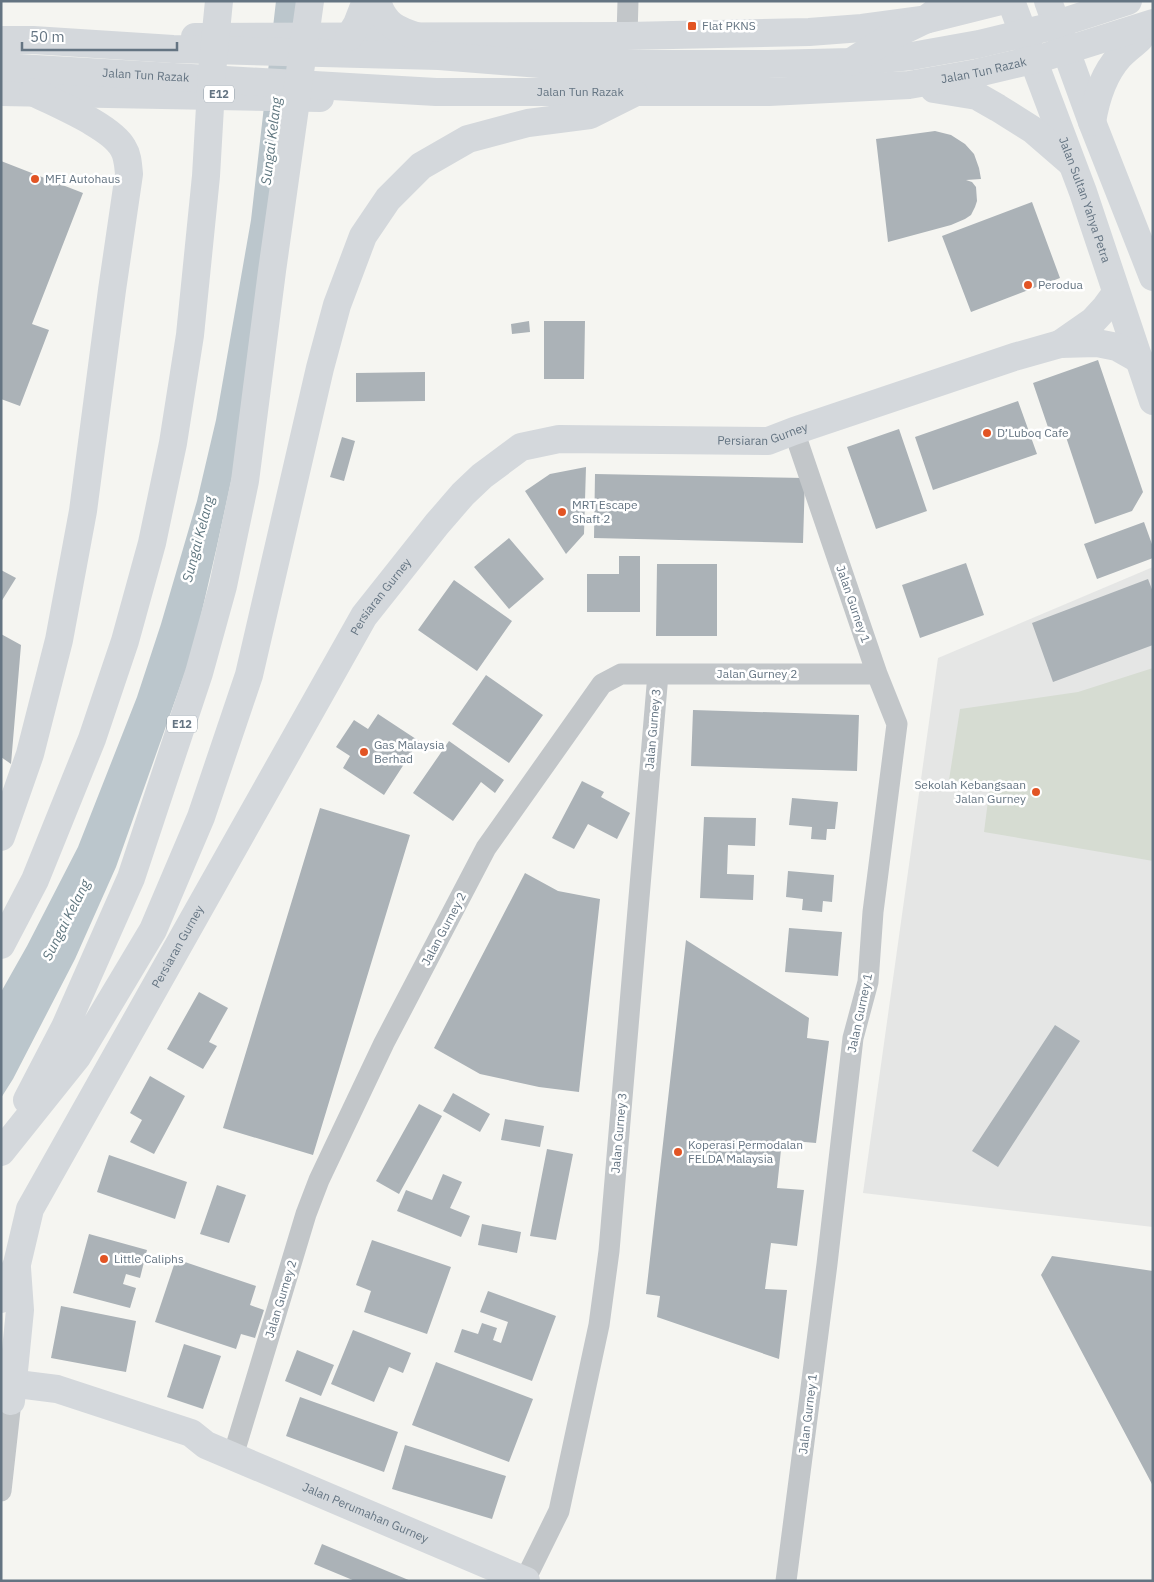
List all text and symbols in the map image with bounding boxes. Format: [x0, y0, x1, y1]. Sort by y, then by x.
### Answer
place label: Flat PKNS [702, 18, 756, 33]
scale bar [22, 20, 178, 52]
marker: Flat PKNS [686, 20, 698, 32]
text: 50 m [30, 27, 65, 46]
street label: Jalan Tun Razak [940, 53, 1028, 86]
street label: Jalan Tun Razak [102, 65, 190, 85]
street label: Jalan Tun Razak [537, 84, 624, 99]
road number: E12 [204, 86, 234, 102]
water label: Sungai Kelang [257, 95, 285, 186]
street label: Jalan Sultan Yahya Petra [1056, 134, 1114, 265]
place label: MFI Autohaus [45, 171, 121, 186]
marker: MFI Autohaus [29, 173, 41, 185]
place label: Perodua [1038, 277, 1083, 292]
marker: Perodua [1022, 279, 1034, 291]
street label: Persiaran Gurney [717, 419, 810, 448]
place label: D’Luboq Cafe [997, 425, 1069, 440]
marker: D’Luboq Cafe [981, 427, 993, 439]
water label: Sungai Kelang [178, 493, 218, 584]
place label: MRT Escape Shaft 2 [572, 497, 638, 526]
marker: MRT Escape Shaft 2 [556, 506, 568, 518]
street label: Persiaran Gurney [347, 555, 414, 638]
street label: Jalan Gurney 1 [833, 563, 874, 644]
street label: Jalan Gurney 2 [717, 666, 797, 681]
street label: Jalan Gurney 3 [642, 688, 663, 770]
road number: E12 [167, 716, 197, 732]
place label: Gas Malaysia Berhad [374, 737, 445, 766]
marker: Gas Malaysia Berhad [358, 746, 370, 758]
place label: Sekolah Kebangsaan Jalan Gurney [914, 777, 1026, 806]
marker: Sekolah Kebangsaan Jalan Gurney [1030, 786, 1042, 798]
water label: Sungai Kelang [38, 876, 94, 963]
street label: Jalan Gurney 2 [418, 890, 469, 968]
street label: Persiaran Gurney [148, 902, 207, 991]
street label: Jalan Gurney 1 [844, 972, 875, 1054]
street label: Jalan Gurney 3 [608, 1092, 629, 1174]
place label: Koperasi Permodalan FELDA Malaysia [688, 1137, 803, 1166]
marker: Koperasi Permodalan FELDA Malaysia [672, 1146, 684, 1158]
place label: Little Caliphs [114, 1251, 184, 1266]
marker: Little Caliphs [98, 1253, 110, 1265]
street label: Jalan Gurney 2 [262, 1258, 300, 1340]
street label: Jalan Gurney 1 [795, 1373, 820, 1455]
street label: Jalan Perumahan Gurney [300, 1479, 431, 1546]

